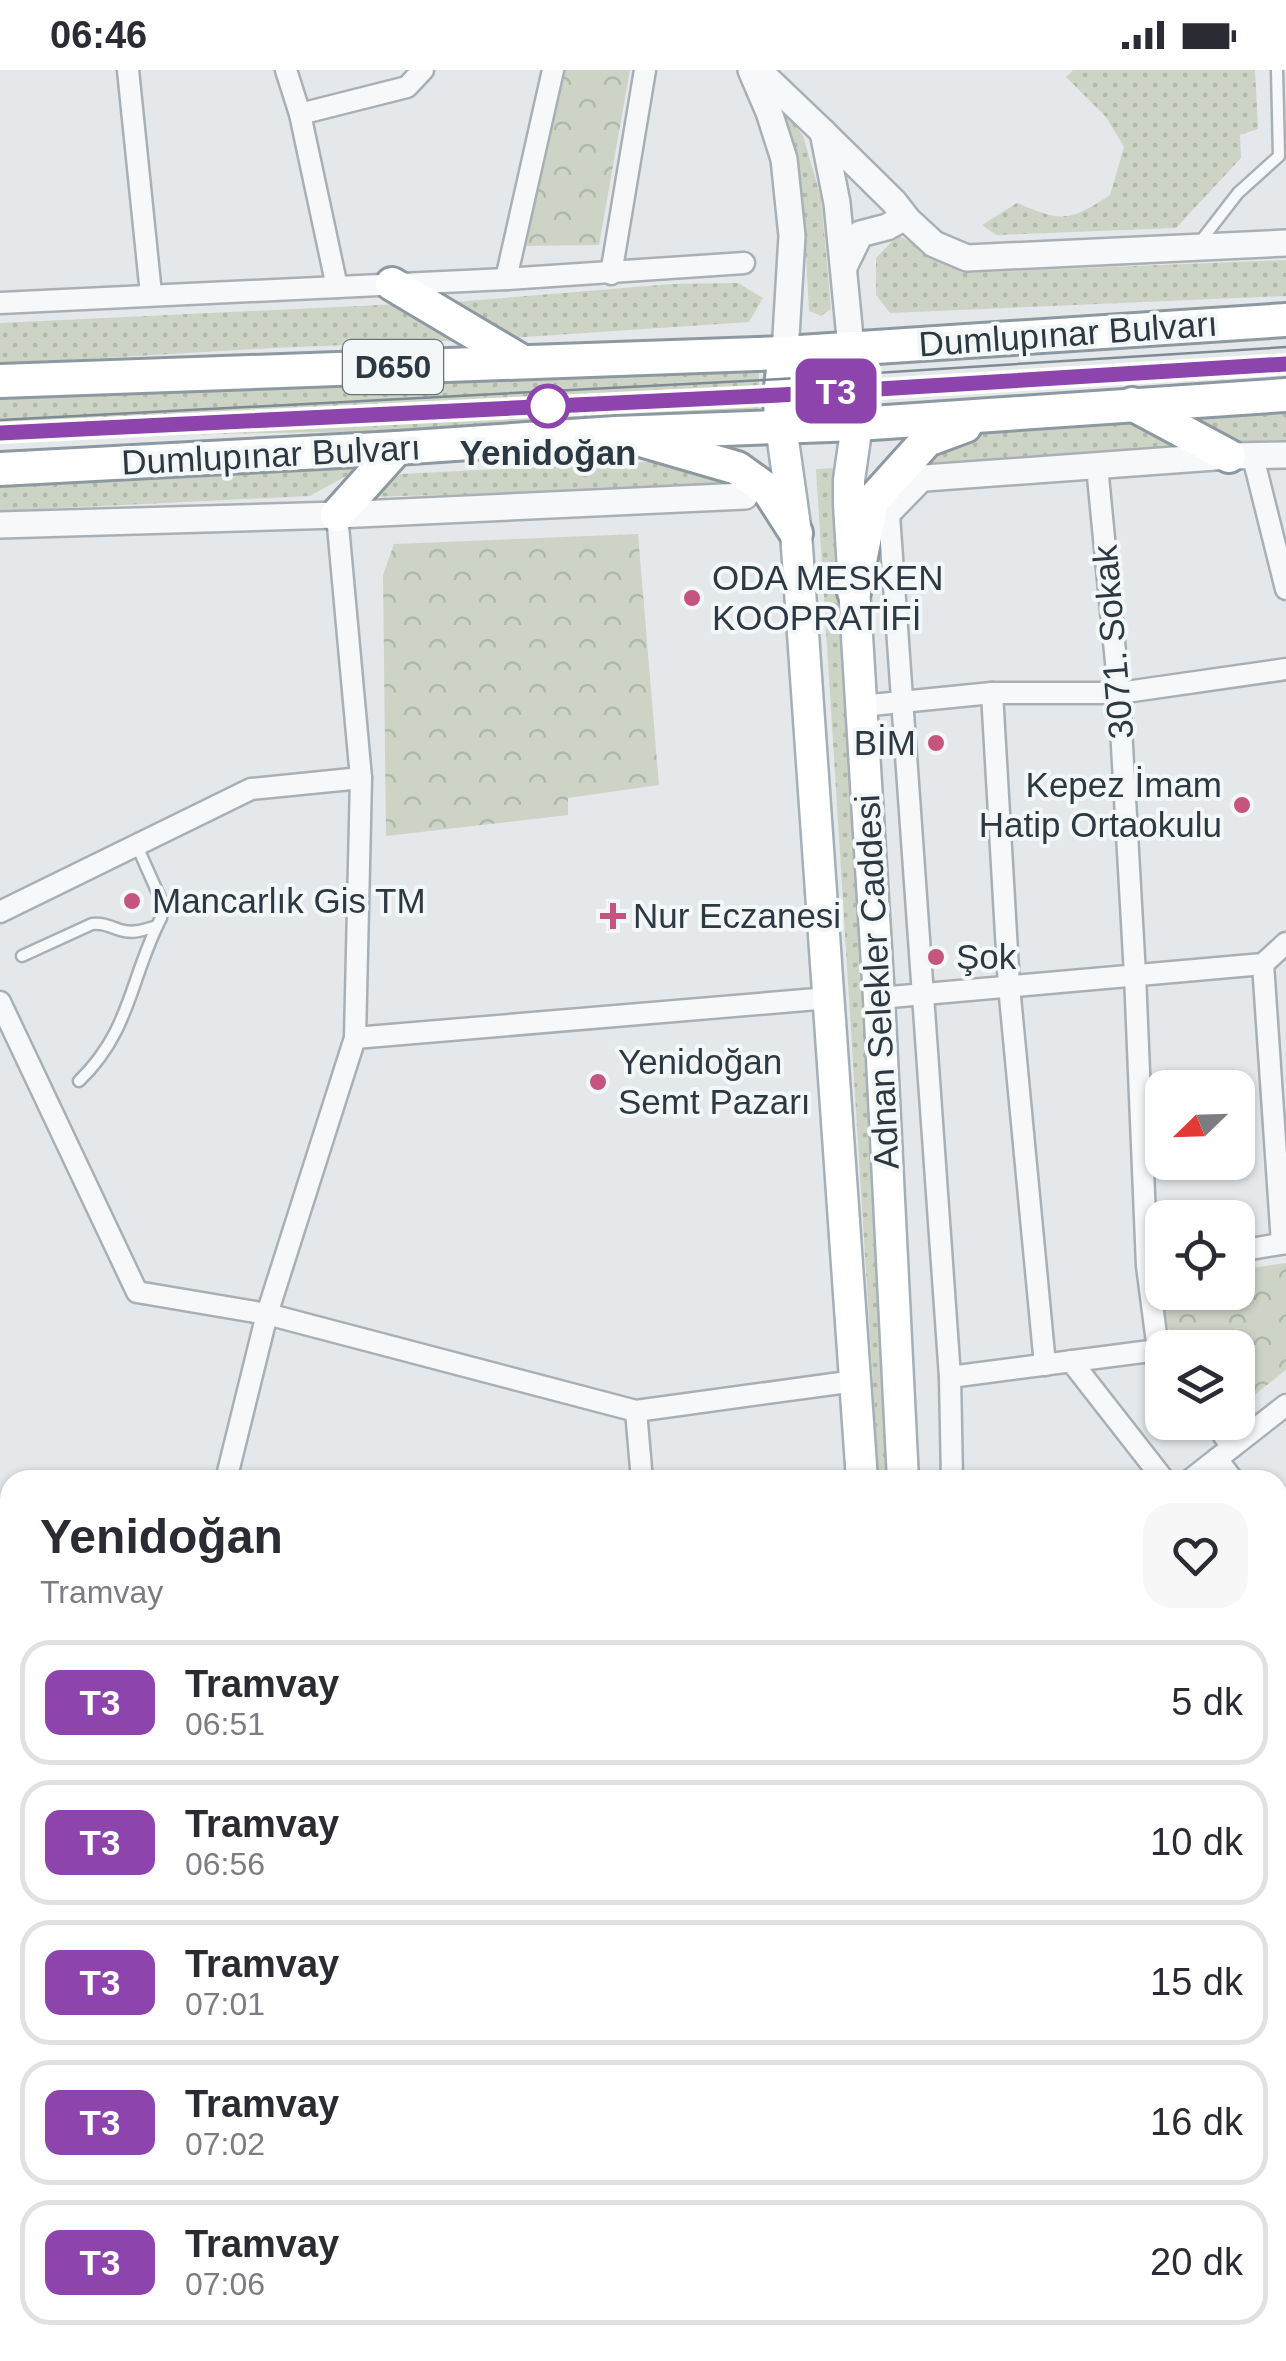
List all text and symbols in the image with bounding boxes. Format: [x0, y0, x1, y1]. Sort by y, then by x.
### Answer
text: 06:46 [50, 14, 147, 56]
street label: Dumlupınar Bulvarı [917, 304, 1219, 363]
road number: D650 [343, 340, 443, 394]
line badge: T3 [791, 358, 881, 424]
text: T3 [816, 372, 856, 411]
marker: Yenidoğan [527, 385, 569, 427]
street label: Dumlupınar Bulvarı [120, 427, 422, 482]
place label: Yenidoğan [460, 433, 636, 472]
street label: 3071. Sokak [1085, 543, 1140, 741]
place label: ODA MESKEN KOOPRATİFİ [712, 558, 943, 637]
marker: ODA MESKEN KOOPRATİFİ [681, 587, 703, 609]
place label: BİM [854, 723, 916, 762]
marker: BİM [925, 732, 947, 754]
place label: Kepez İmam Hatip Ortaokulu [979, 765, 1222, 844]
street label: Adnan Selekler Caddesi [847, 794, 906, 1171]
marker: Kepez İmam Hatip Ortaokulu [1231, 794, 1253, 816]
place label: Mancarlık Gis TM [152, 881, 426, 920]
marker: Mancarlık Gis TM [121, 890, 143, 912]
place label: Nur Eczanesi [633, 896, 841, 935]
marker: Nur Eczanesi [602, 905, 624, 927]
place label: Şok [956, 937, 1017, 976]
marker: Şok [925, 946, 947, 968]
place label: Yenidoğan Semt Pazarı [618, 1042, 811, 1121]
north arrow [1145, 1070, 1255, 1180]
map controls [1145, 1070, 1255, 1440]
marker: Yenidoğan Semt Pazarı [587, 1071, 609, 1093]
button: locate [1145, 1200, 1255, 1310]
button: layers [1145, 1330, 1255, 1440]
button: heart [1143, 1503, 1248, 1608]
text: Yenidoğan [40, 1510, 283, 1563]
text: Tramvay [40, 1574, 163, 1610]
text: Tramvay [185, 1663, 339, 1705]
text: 5 dk [1171, 1681, 1243, 1723]
text: T3 [80, 1683, 120, 1722]
text: 06:51 [185, 1706, 265, 1742]
text: Tramvay [185, 1803, 339, 1845]
text: 10 dk [1150, 1821, 1243, 1863]
text: T3 [80, 1823, 120, 1862]
text: 06:56 [185, 1846, 265, 1882]
text: Tramvay [185, 1943, 339, 1985]
text: 15 dk [1150, 1961, 1243, 2003]
text: T3 [80, 1963, 120, 2002]
text: 07:01 [185, 1986, 265, 2022]
text: Tramvay [185, 2083, 339, 2125]
text: 16 dk [1150, 2101, 1243, 2143]
text: T3 [80, 2103, 120, 2142]
text: 07:02 [185, 2126, 265, 2162]
text: Tramvay [185, 2223, 339, 2265]
text: 20 dk [1150, 2241, 1243, 2283]
text: T3 [80, 2243, 120, 2282]
text: 07:06 [185, 2266, 265, 2302]

